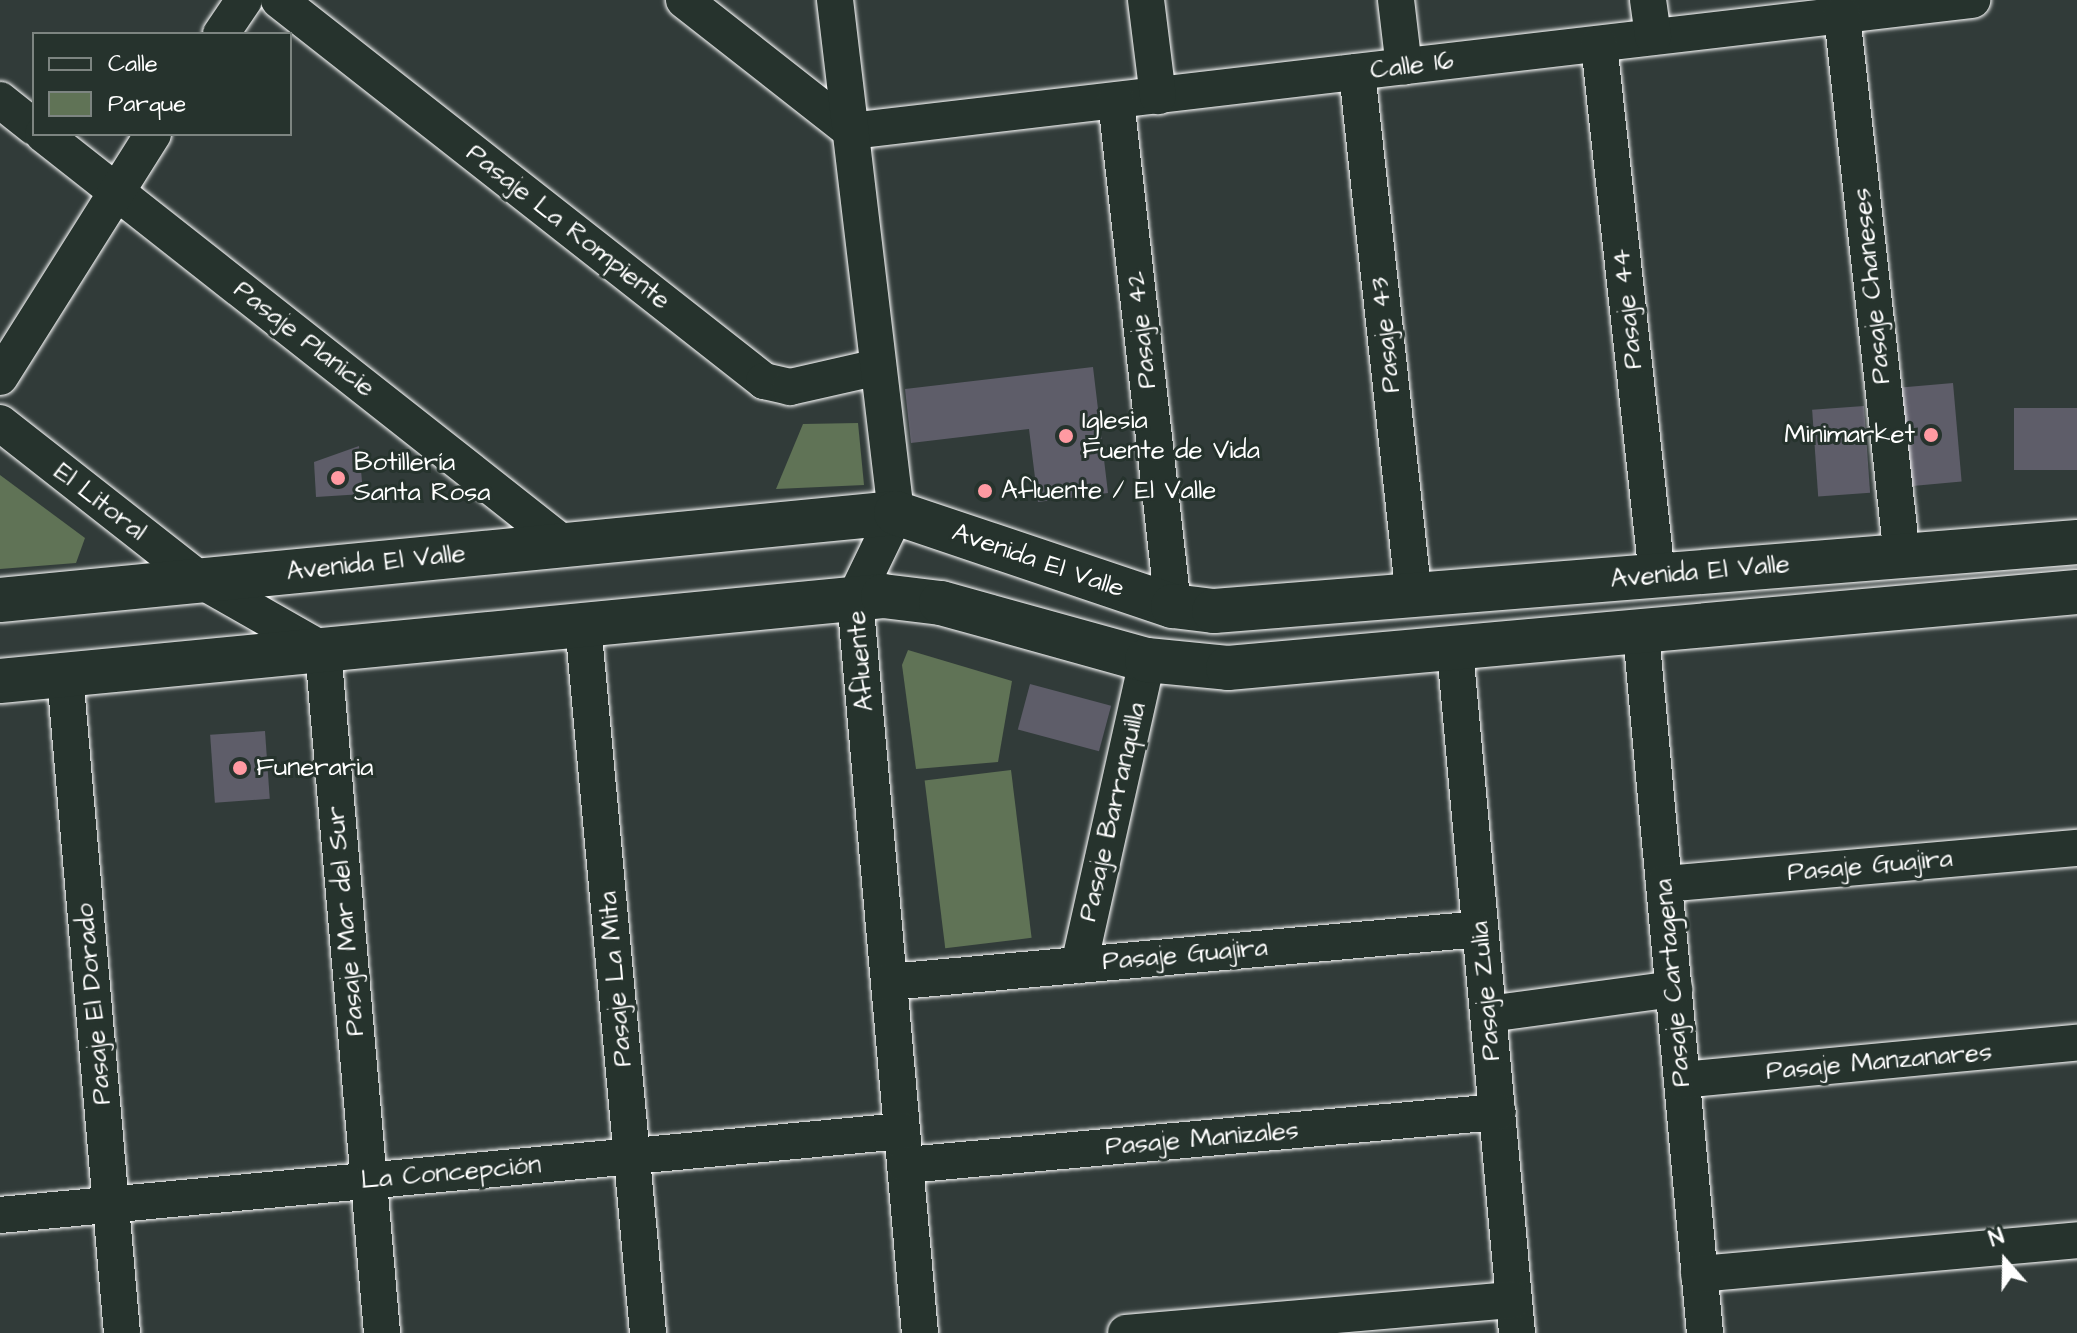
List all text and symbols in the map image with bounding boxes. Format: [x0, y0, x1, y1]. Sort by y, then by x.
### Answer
legend [32, 32, 292, 136]
street label: Calle 16 [1368, 45, 1456, 87]
text: Calle [108, 47, 158, 81]
text: Parque [108, 87, 186, 121]
street label: Pasaje La Rompiente [460, 138, 676, 316]
street label: Pasaje Chaneses [1846, 186, 1898, 386]
street label: Pasaje 44 [1606, 247, 1650, 371]
street label: Pasaje 42 [1120, 270, 1164, 390]
street label: Pasaje Planicie [227, 274, 381, 404]
street label: Pasaje 43 [1364, 276, 1408, 394]
place label: Iglesia Fuente de Vida [1082, 405, 1260, 466]
place label: Minimarket [1784, 419, 1915, 451]
marker: Minimarket [1922, 426, 1940, 444]
marker: Iglesia Fuente de Vida [1057, 427, 1075, 445]
place label: Botillería Santa Rosa [354, 447, 491, 508]
street label: El Litoral [48, 456, 152, 548]
marker: Botillería Santa Rosa [329, 469, 347, 487]
place label: Afluente / El Valle [1001, 475, 1216, 507]
marker: Afluente / El Valle [976, 482, 994, 500]
street label: Avenida El Valle [948, 517, 1128, 605]
street label: Avenida El Valle [285, 538, 467, 588]
street label: Avenida El Valle [1609, 549, 1791, 595]
street label: Afluente [841, 609, 881, 713]
street label: Pasaje Barranquilla [1073, 699, 1153, 925]
place label: Funeraria [256, 752, 373, 784]
marker: Funeraria [231, 759, 249, 777]
street label: Pasaje Mar del Sur [320, 805, 372, 1037]
street label: Pasaje Guajira [1786, 843, 1954, 889]
street label: Pasaje Cartagena [1648, 878, 1698, 1088]
street label: Pasaje La Mita [593, 890, 639, 1068]
street label: Pasaje El Dorado [70, 902, 118, 1106]
street label: Pasaje Zulia [1464, 920, 1508, 1062]
street label: Pasaje Guajira [1101, 932, 1269, 978]
street label: Pasaje Manzanares [1765, 1037, 1993, 1087]
street label: Pasaje Manizales [1104, 1115, 1300, 1163]
street label: La Concepción [360, 1150, 542, 1196]
north arrow [1965, 1221, 2045, 1301]
text: N [1985, 1221, 2008, 1255]

